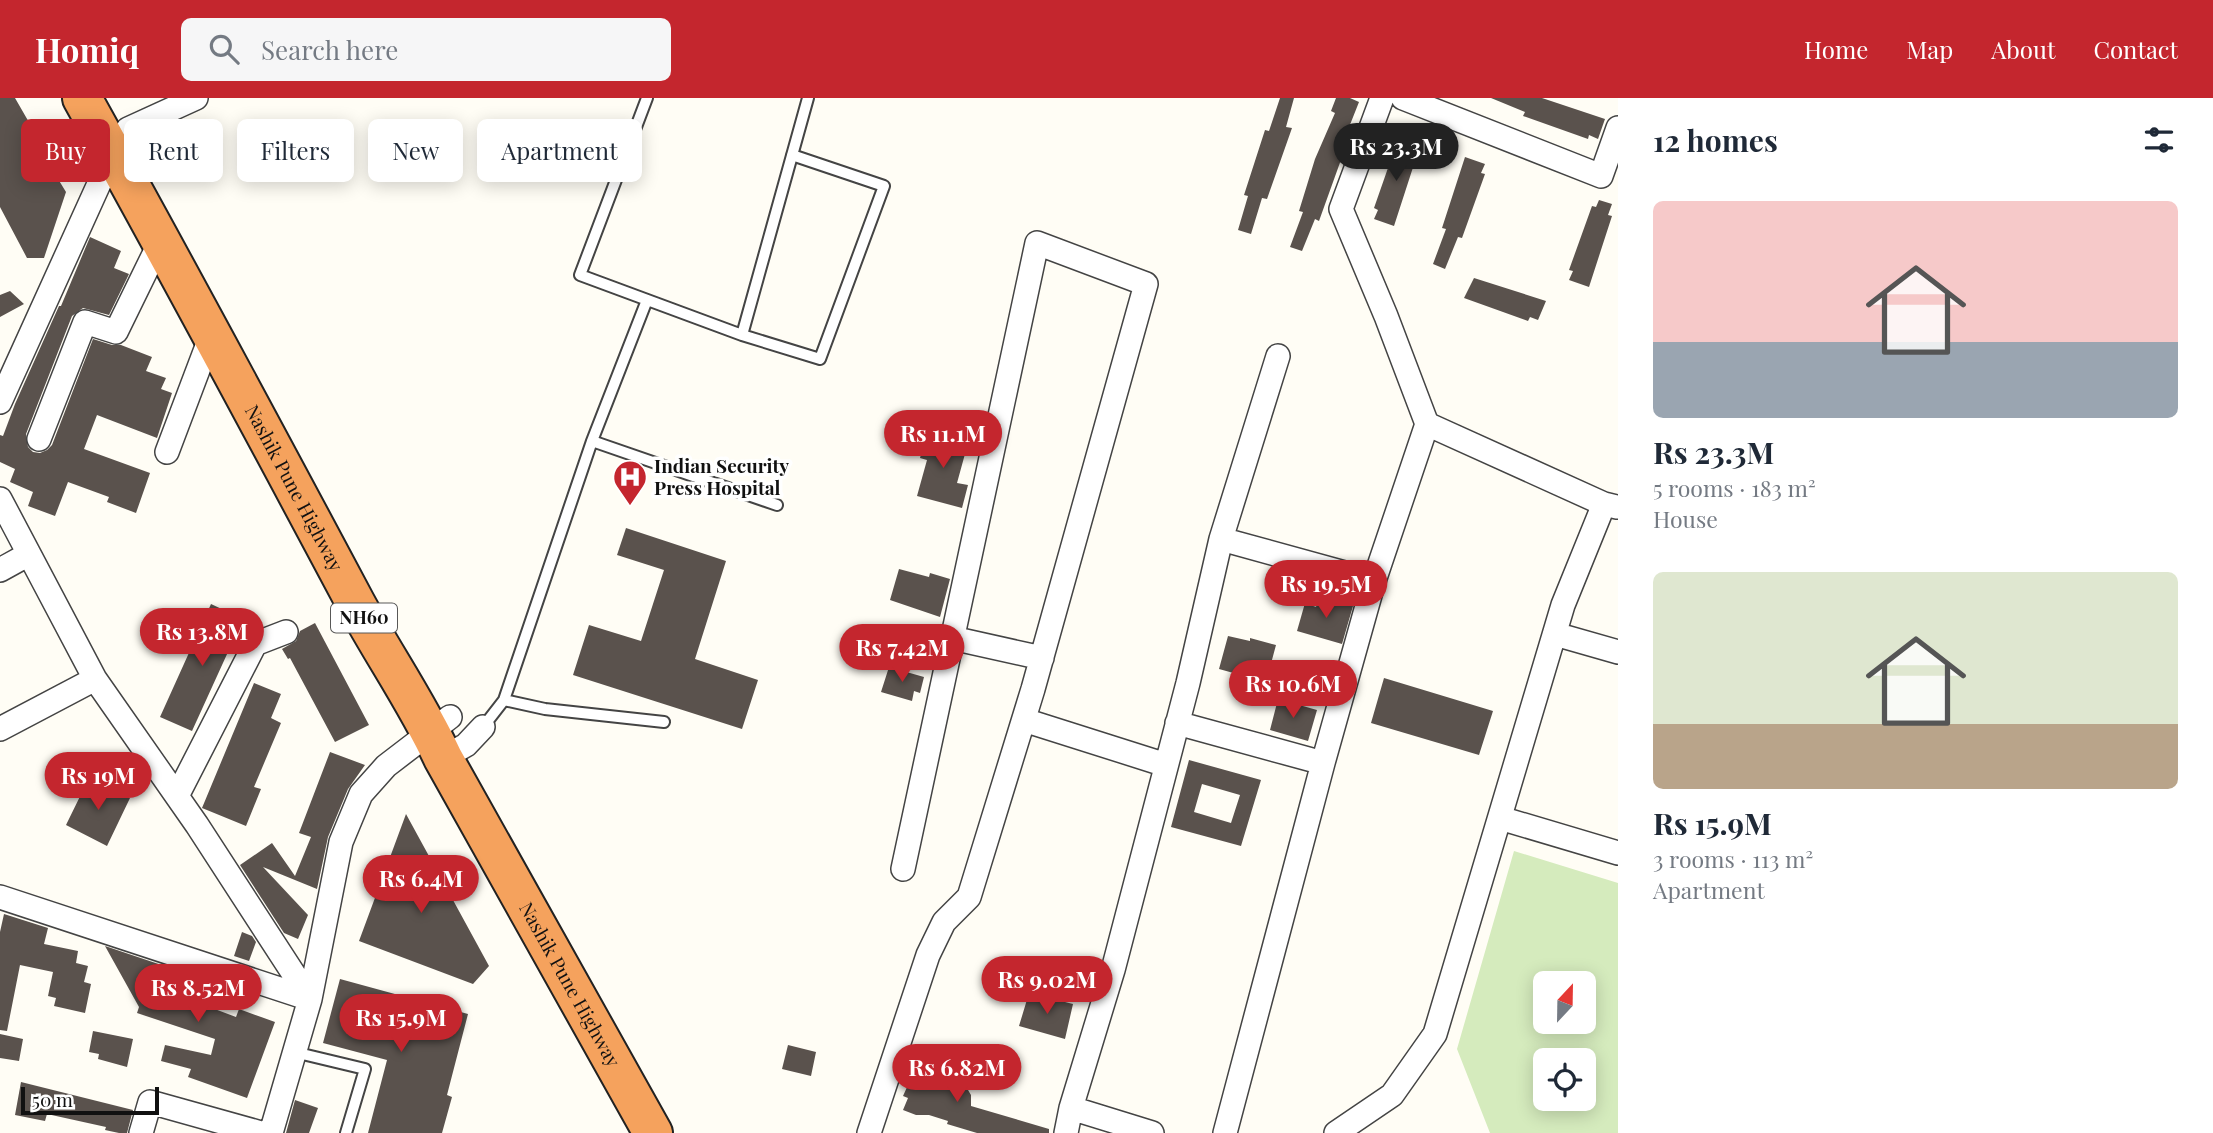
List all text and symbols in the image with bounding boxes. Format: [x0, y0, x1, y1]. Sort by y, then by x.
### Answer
search box [181, 18, 671, 81]
text: Homiq [35, 27, 139, 71]
icon: search [205, 30, 243, 68]
text: Search here [261, 32, 398, 67]
text: Home [1804, 33, 1868, 65]
text: Map [1906, 33, 1953, 65]
text: About [1991, 33, 2055, 65]
text: Contact [2093, 33, 2178, 65]
chip: Buy [21, 119, 110, 182]
chip: Rent [124, 119, 223, 182]
chip: Filters [237, 119, 354, 182]
chip: New [368, 119, 463, 182]
chip: Apartment [477, 119, 642, 182]
text: 12 homes [1653, 120, 1778, 160]
icon: filters [2140, 121, 2178, 159]
pin: Rs 23.3M [1324, 123, 1468, 183]
text: Rs 23.3M [1350, 130, 1443, 161]
icon: home [1853, 247, 1979, 373]
street label: Nashik Pune Highway [240, 400, 350, 576]
pin: Rs 11.1M [871, 410, 1015, 470]
text: Rs 11.1M [900, 417, 986, 448]
text: Rs 23.3M [1653, 432, 1774, 472]
place label: Indian Security Press Hospital [654, 452, 789, 500]
hospital icon: Indian Security Press Hospital [611, 458, 649, 507]
text: 5 rooms · 183 m² [1653, 472, 1816, 503]
text: House [1653, 503, 1718, 534]
pin: Rs 19.5M [1254, 560, 1398, 620]
text: Rs 19.5M [1280, 567, 1372, 598]
road number: NH60 [331, 604, 397, 632]
pin: Rs 13.8M [130, 608, 274, 668]
text: Rs 13.8M [156, 615, 248, 646]
icon: home [1853, 618, 1979, 744]
pin: Rs 7.42M [830, 624, 974, 684]
text: Rs 7.42M [855, 631, 949, 662]
pin: Rs 10.6M [1221, 660, 1365, 720]
text: Rs 10.6M [1245, 667, 1341, 698]
pin: Rs 19M [41, 752, 155, 812]
text: Rs 19M [61, 759, 135, 790]
text: Rs 15.9M [1653, 803, 1772, 843]
text: 3 rooms · 113 m² [1653, 843, 1813, 874]
pin: Rs 6.4M [356, 856, 486, 915]
text: Rs 6.4M [379, 862, 463, 893]
text: Apartment [1653, 874, 1765, 905]
street label: Nashik Pune Highway [514, 897, 627, 1072]
pin: Rs 9.02M [975, 956, 1119, 1016]
text: Rs 9.02M [997, 963, 1097, 994]
pin: Rs 8.52M [126, 964, 270, 1024]
text: Rs 8.52M [151, 971, 245, 1002]
north arrow [1533, 971, 1596, 1034]
map controls [1533, 971, 1596, 1111]
pin: Rs 15.9M [329, 995, 473, 1054]
text: Rs 15.9M [355, 1001, 447, 1032]
pin: Rs 6.82M [885, 1044, 1029, 1104]
button: locate [1533, 1048, 1596, 1111]
text: Rs 6.82M [908, 1051, 1006, 1082]
scale bar [21, 1084, 159, 1116]
text: 50 m [32, 1086, 73, 1112]

